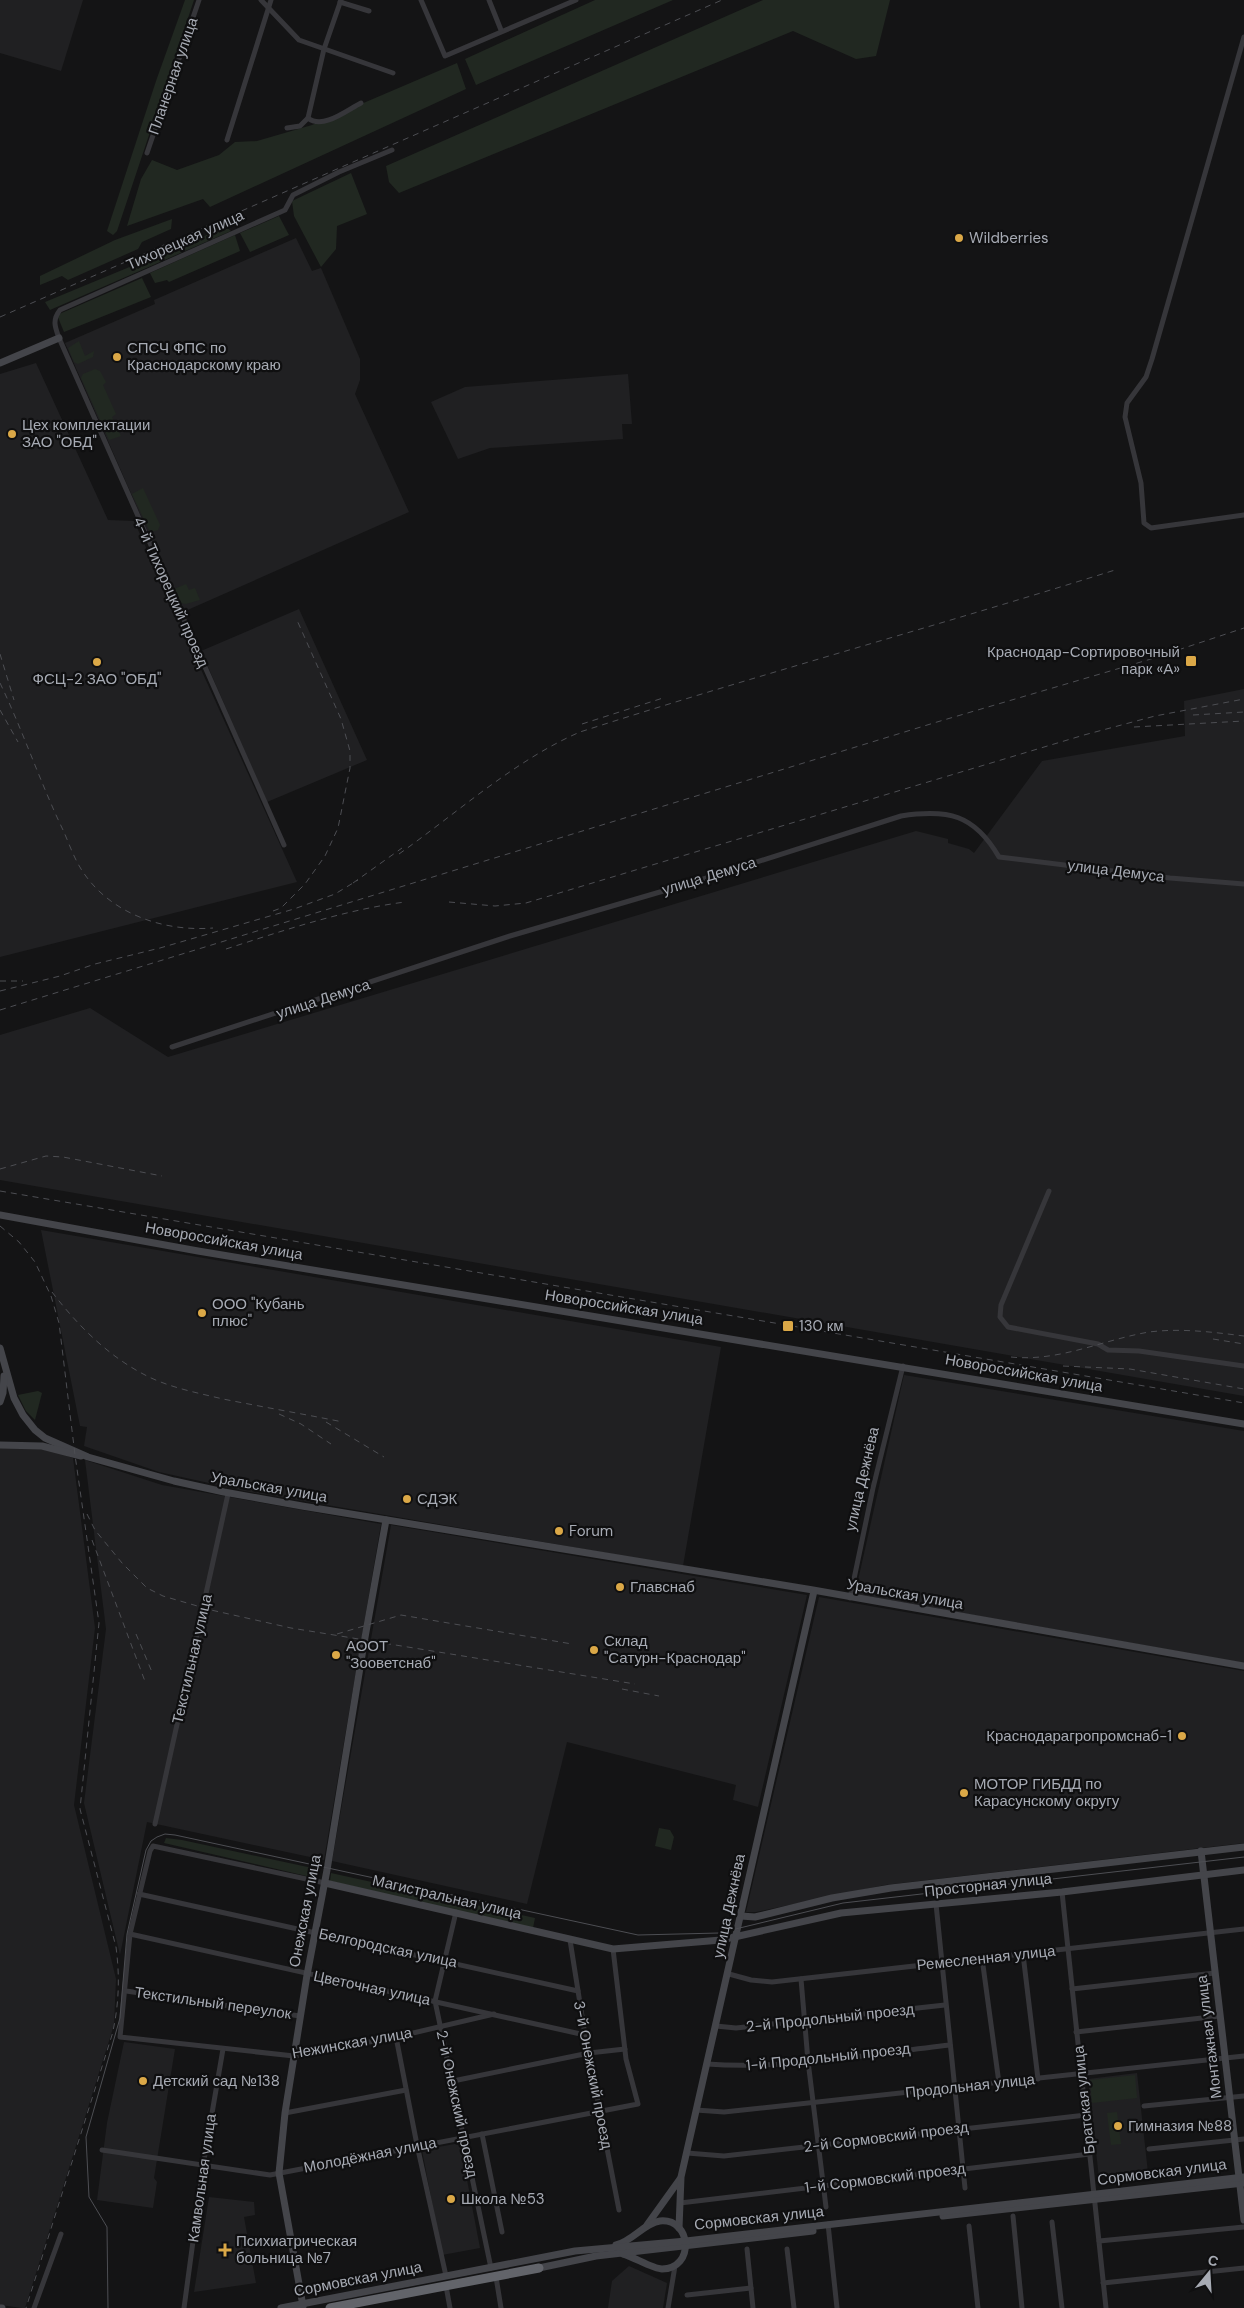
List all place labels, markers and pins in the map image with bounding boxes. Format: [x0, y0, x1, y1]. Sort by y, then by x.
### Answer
place label: Wildberries [969, 228, 1049, 248]
marker: Wildberries [953, 232, 965, 244]
place label: СПСЧ ФПС по Краснодарскому краю [127, 338, 281, 375]
marker: СПСЧ ФПС по Краснодарскому краю [111, 351, 123, 363]
place label: Цех комплектации ЗАО "ОБД" [22, 415, 150, 452]
marker: Цех комплектации ЗАО "ОБД" [6, 428, 18, 440]
place label: Краснодар-Сортировочный парк «А» [987, 642, 1180, 679]
marker: Краснодар-Сортировочный парк «А» [1184, 654, 1198, 668]
marker: ФСЦ-2 ЗАО "ОБД" [91, 656, 103, 668]
place label: ФСЦ-2 ЗАО "ОБД" [33, 669, 161, 689]
place label: ООО "Кубань плюс" [212, 1294, 305, 1331]
marker: ООО "Кубань плюс" [196, 1307, 208, 1319]
place label: 130 км [799, 1316, 844, 1336]
marker: 130 км [781, 1319, 795, 1333]
place label: СДЭК [417, 1489, 457, 1509]
marker: СДЭК [401, 1493, 413, 1505]
place label: Forum [569, 1521, 613, 1541]
marker: Forum [553, 1525, 565, 1537]
place label: Главснаб [630, 1577, 695, 1597]
marker: Главснаб [614, 1581, 626, 1593]
place label: Склад "Сатурн-Краснодар" [604, 1631, 746, 1668]
place label: АООТ "Зооветснаб" [346, 1636, 436, 1673]
marker: Склад "Сатурн-Краснодар" [588, 1644, 600, 1656]
marker: АООТ "Зооветснаб" [330, 1649, 342, 1661]
place label: Краснодарагропромснаб-1 [986, 1726, 1172, 1746]
marker: Краснодарагропромснаб-1 [1176, 1730, 1188, 1742]
place label: МОТОР ГИБДД по Карасунскому округу [974, 1774, 1120, 1811]
marker: МОТОР ГИБДД по Карасунскому округу [958, 1787, 970, 1799]
place label: Детский сад №138 [153, 2071, 280, 2091]
marker: Детский сад №138 [137, 2075, 149, 2087]
place label: Гимназия №88 [1128, 2116, 1232, 2136]
marker: Гимназия №88 [1112, 2120, 1124, 2132]
place label: Школа №53 [461, 2189, 545, 2209]
marker: Школа №53 [445, 2193, 457, 2205]
place label: Психиатрическая больница №7 [236, 2231, 357, 2268]
marker: Психиатрическая больница №7 [218, 2243, 232, 2257]

